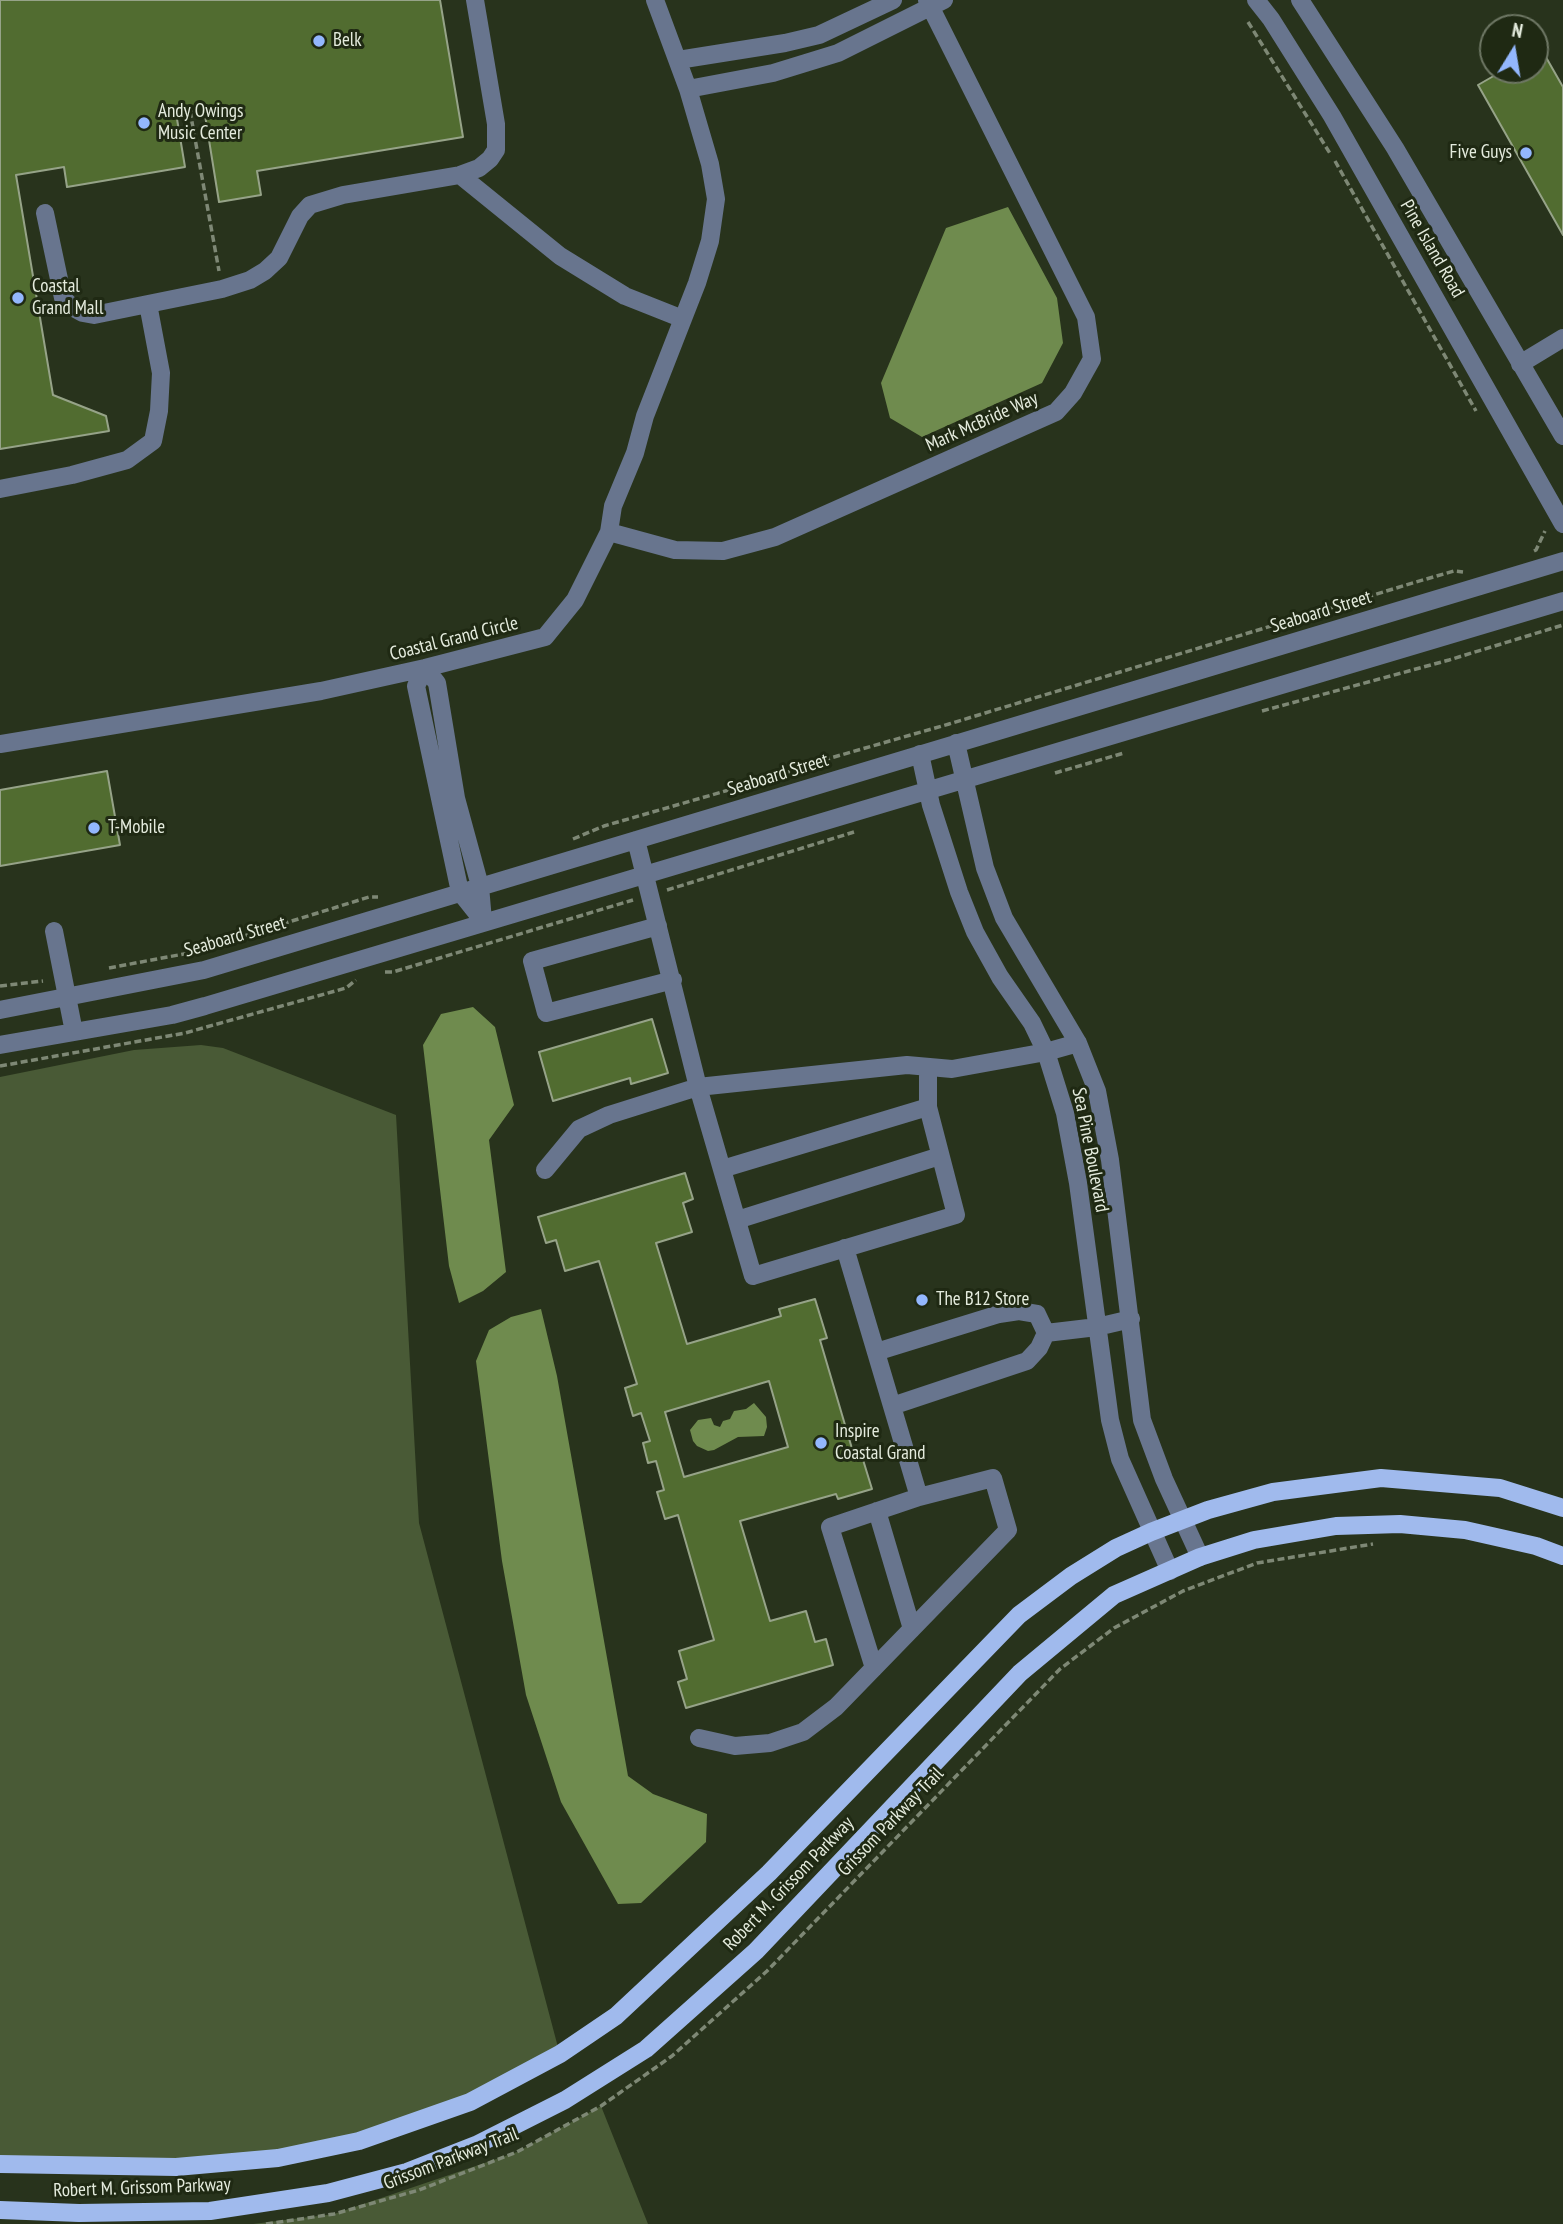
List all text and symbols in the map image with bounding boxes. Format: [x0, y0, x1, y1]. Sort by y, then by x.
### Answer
north arrow [1479, 14, 1549, 84]
text: N [1510, 18, 1525, 43]
place label: Belk [333, 30, 362, 52]
marker: Belk [311, 33, 327, 49]
place label: Andy Owings Music Center [158, 101, 243, 145]
marker: Andy Owings Music Center [136, 115, 152, 131]
place label: Five Guys [1450, 142, 1512, 164]
marker: Five Guys [1518, 145, 1534, 161]
street label: Pine Island Road [1395, 196, 1469, 302]
place label: Coastal Grand Mall [32, 276, 103, 320]
marker: Coastal Grand Mall [10, 290, 26, 306]
street label: Mark McBride Way [922, 387, 1042, 457]
street label: Seaboard Street [1268, 586, 1374, 638]
street label: Coastal Grand Circle [387, 612, 521, 666]
street label: Seaboard Street [725, 749, 831, 801]
place label: T-Mobile [108, 817, 165, 839]
marker: T-Mobile [86, 820, 102, 836]
street label: Seaboard Street [182, 912, 288, 962]
street label: Sea Pine Boulevard [1067, 1086, 1113, 1214]
place label: The B12 Store [936, 1289, 1029, 1311]
marker: The B12 Store [914, 1292, 930, 1308]
place label: Inspire Coastal Grand [835, 1421, 925, 1465]
marker: Inspire Coastal Grand [813, 1435, 829, 1451]
street label: Grissom Parkway Trail [833, 1763, 949, 1881]
street label: Robert M. Grissom Parkway [719, 1812, 859, 1956]
street label: Grissom Parkway Trail [380, 2123, 522, 2195]
street label: Robert M. Grissom Parkway [53, 2174, 231, 2202]

